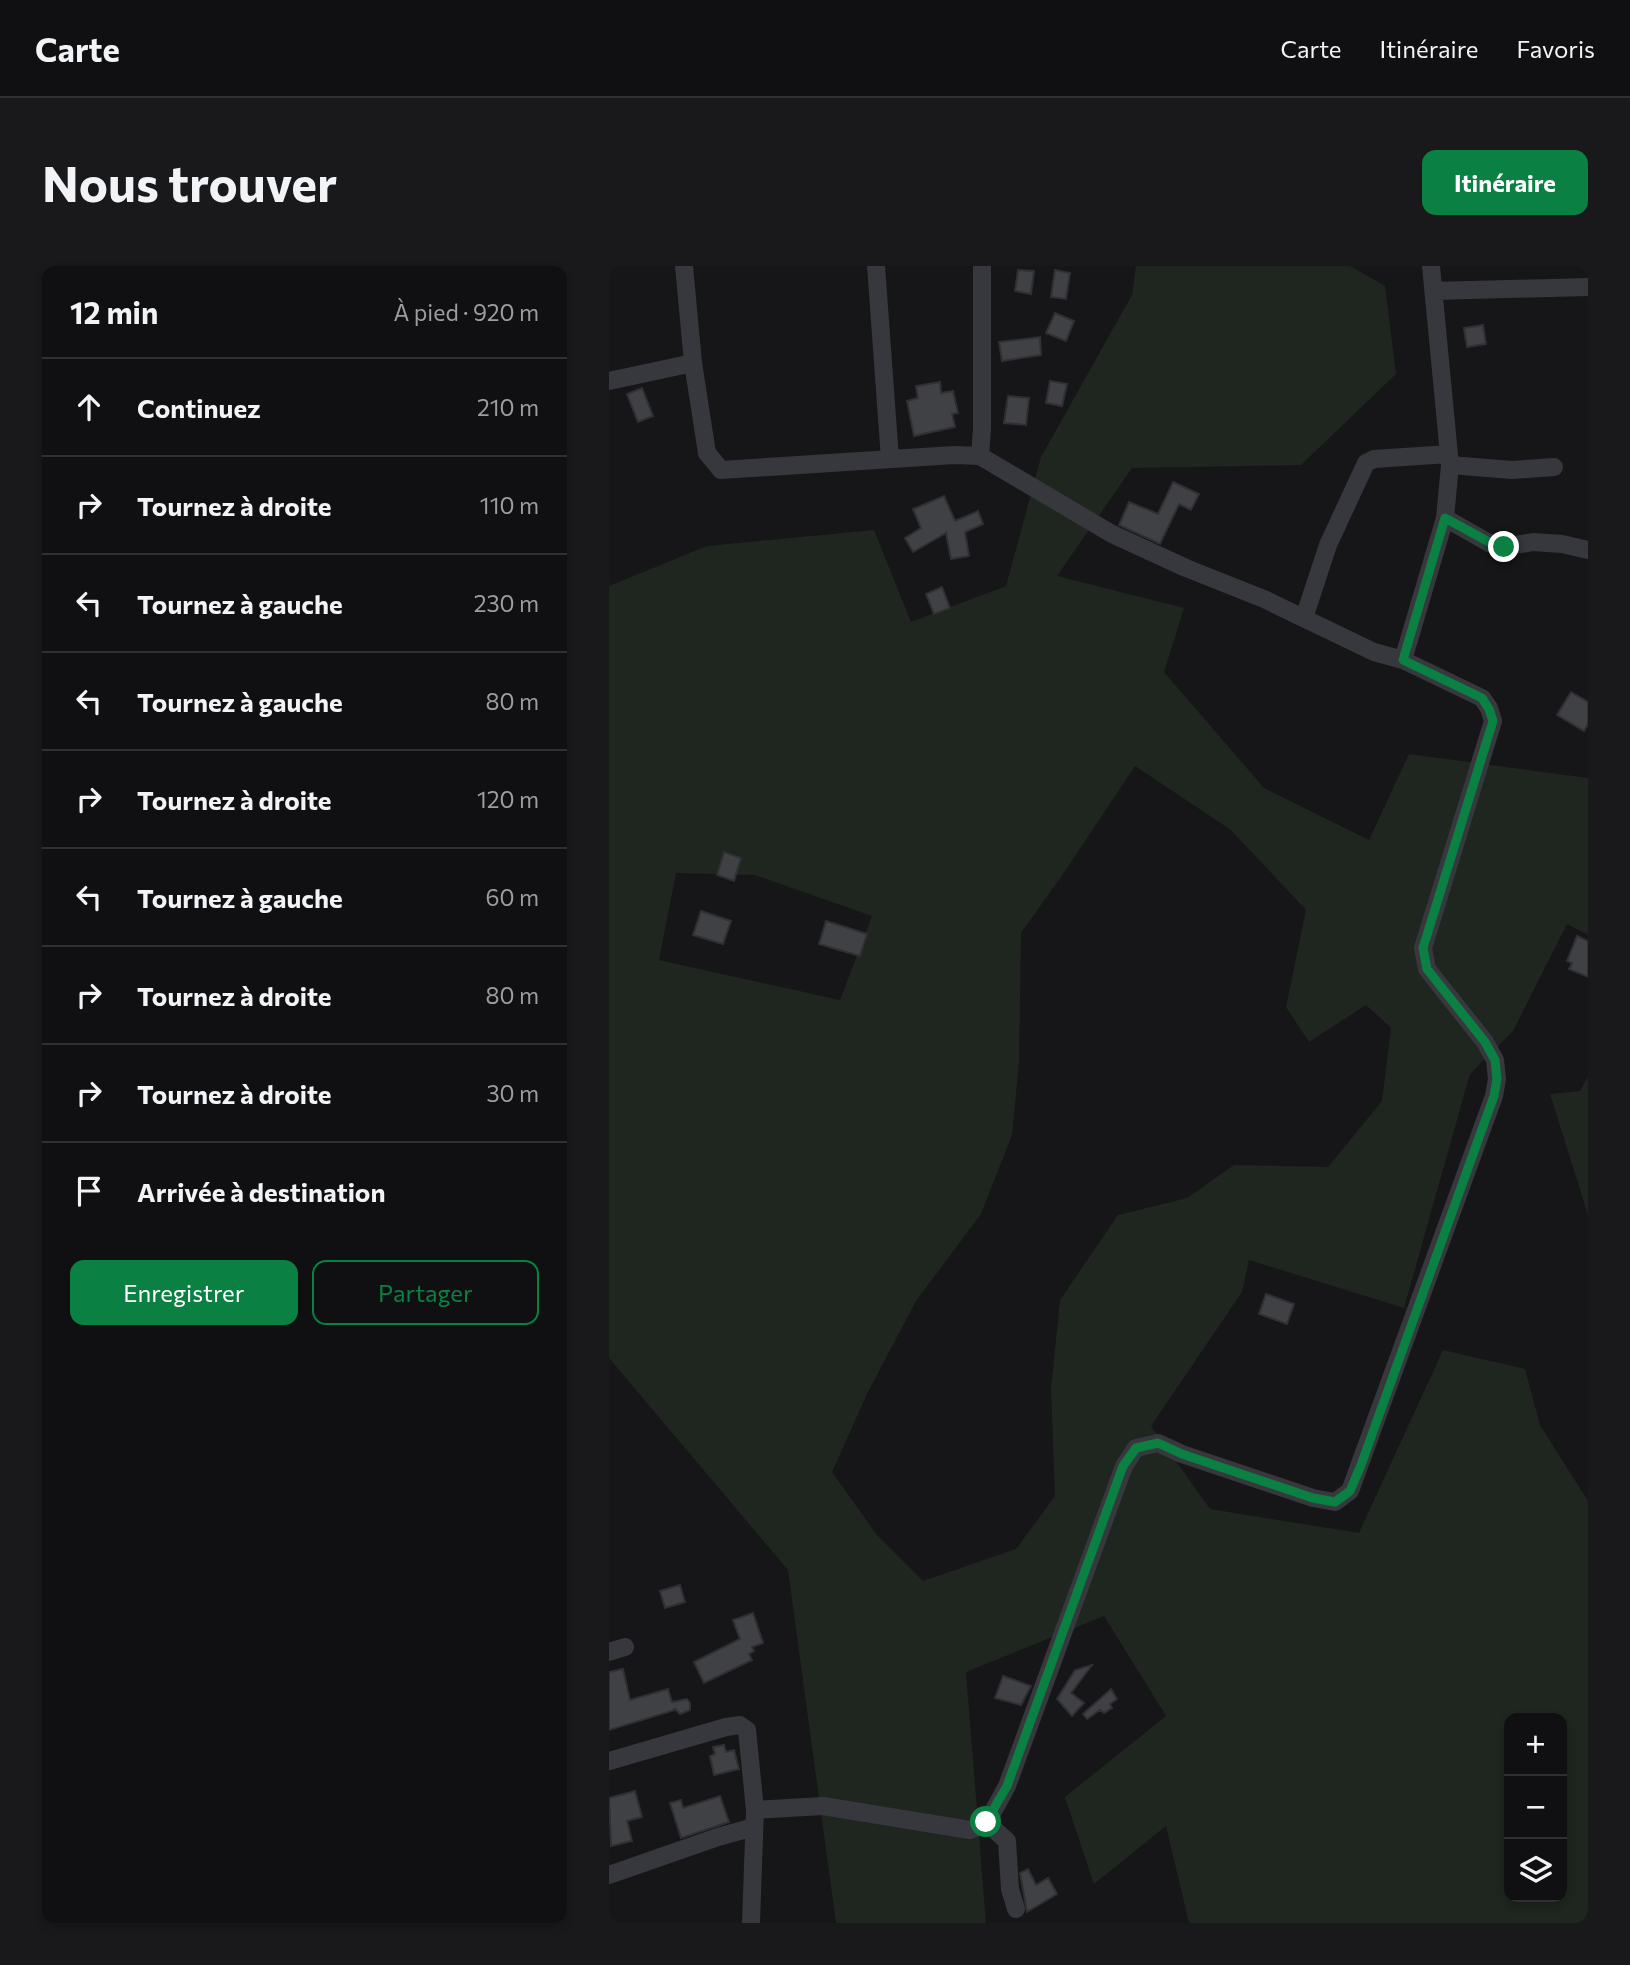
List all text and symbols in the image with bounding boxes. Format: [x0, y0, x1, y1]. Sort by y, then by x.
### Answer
text: Carte [35, 28, 120, 69]
text: Carte [1281, 34, 1342, 63]
text: Itinéraire [1380, 34, 1479, 63]
text: Favoris [1517, 34, 1595, 63]
button: Itinéraire [1422, 150, 1588, 215]
text: Nous trouver [42, 152, 337, 212]
text: 12 min [70, 293, 158, 330]
text: À pied · 920 m [393, 298, 539, 326]
icon: ahead [70, 388, 108, 426]
text: Continuez [137, 392, 261, 423]
text: 210 m [477, 393, 539, 421]
icon: right [70, 486, 108, 524]
text: Tournez à droite [137, 490, 332, 521]
text: 110 m [480, 491, 539, 519]
route end [1488, 531, 1519, 562]
icon: left [70, 584, 108, 622]
text: Tournez à gauche [137, 588, 343, 619]
text: 230 m [474, 589, 539, 617]
icon: left [70, 682, 108, 720]
text: Tournez à gauche [137, 686, 343, 717]
text: 80 m [486, 687, 539, 715]
icon: right [70, 780, 108, 818]
text: Tournez à droite [137, 784, 332, 815]
text: 120 m [477, 785, 539, 813]
icon: left [70, 878, 108, 916]
text: Tournez à gauche [137, 882, 343, 913]
text: 60 m [486, 883, 539, 911]
icon: right [70, 976, 108, 1014]
text: Tournez à droite [137, 980, 332, 1011]
text: 80 m [486, 981, 539, 1009]
icon: right [70, 1074, 108, 1112]
text: Tournez à droite [137, 1078, 332, 1109]
text: 30 m [486, 1079, 539, 1107]
icon: arrive [70, 1172, 108, 1210]
text: Arrivée à destination [137, 1176, 385, 1207]
button: Enregistrer [70, 1260, 298, 1325]
button: Partager [312, 1260, 539, 1325]
map controls [1504, 1713, 1567, 1902]
button: + [1504, 1713, 1567, 1776]
button: − [1504, 1776, 1567, 1839]
route start [970, 1806, 1001, 1837]
button: layers [1504, 1839, 1567, 1902]

